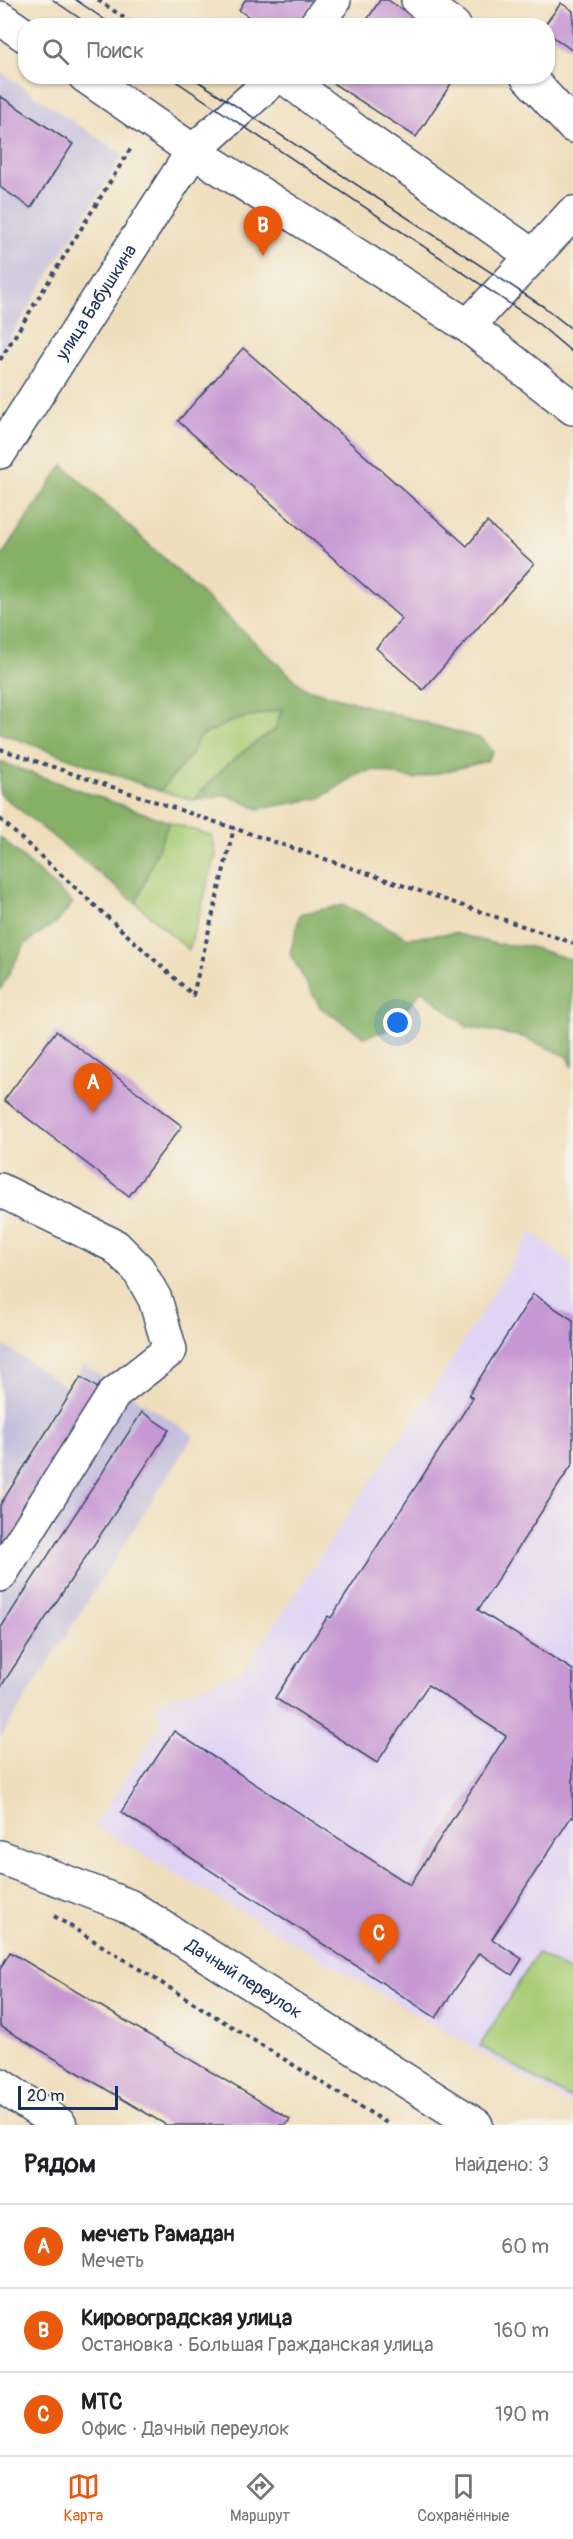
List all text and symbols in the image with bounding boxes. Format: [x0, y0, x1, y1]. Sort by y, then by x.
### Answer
search box [18, 18, 555, 84]
icon: search [39, 35, 72, 68]
text: Поиск [87, 37, 144, 65]
pin: B [244, 206, 282, 256]
street label: улица Бабушкина [50, 240, 142, 365]
your location [383, 1008, 412, 1037]
pin: A [74, 1064, 112, 1113]
pin: C [360, 1914, 398, 1964]
street label: Дачный переулок [181, 1933, 306, 2024]
scale bar [18, 2083, 118, 2110]
text: 20 m [27, 2086, 65, 2106]
text: Рядом [24, 2148, 96, 2180]
text: Найдено: 3 [454, 2152, 549, 2177]
text: мечеть Рамадан [81, 2220, 235, 2248]
text: A [37, 2234, 50, 2259]
text: 60 m [502, 2234, 549, 2259]
text: Мечеть [81, 2248, 144, 2273]
text: Кировоградская улица [81, 2304, 292, 2332]
text: B [38, 2318, 49, 2343]
text: 160 m [494, 2318, 549, 2343]
text: Остановка · Большая Гражданская улица [81, 2332, 433, 2357]
text: МТС [81, 2388, 123, 2416]
text: C [37, 2402, 50, 2427]
text: 190 m [495, 2402, 549, 2427]
text: Офис · Дачный переулок [81, 2416, 290, 2441]
tab: Карта [63, 2470, 103, 2526]
tab: Маршрут [230, 2470, 290, 2526]
tab: Сохранённые [417, 2470, 510, 2526]

